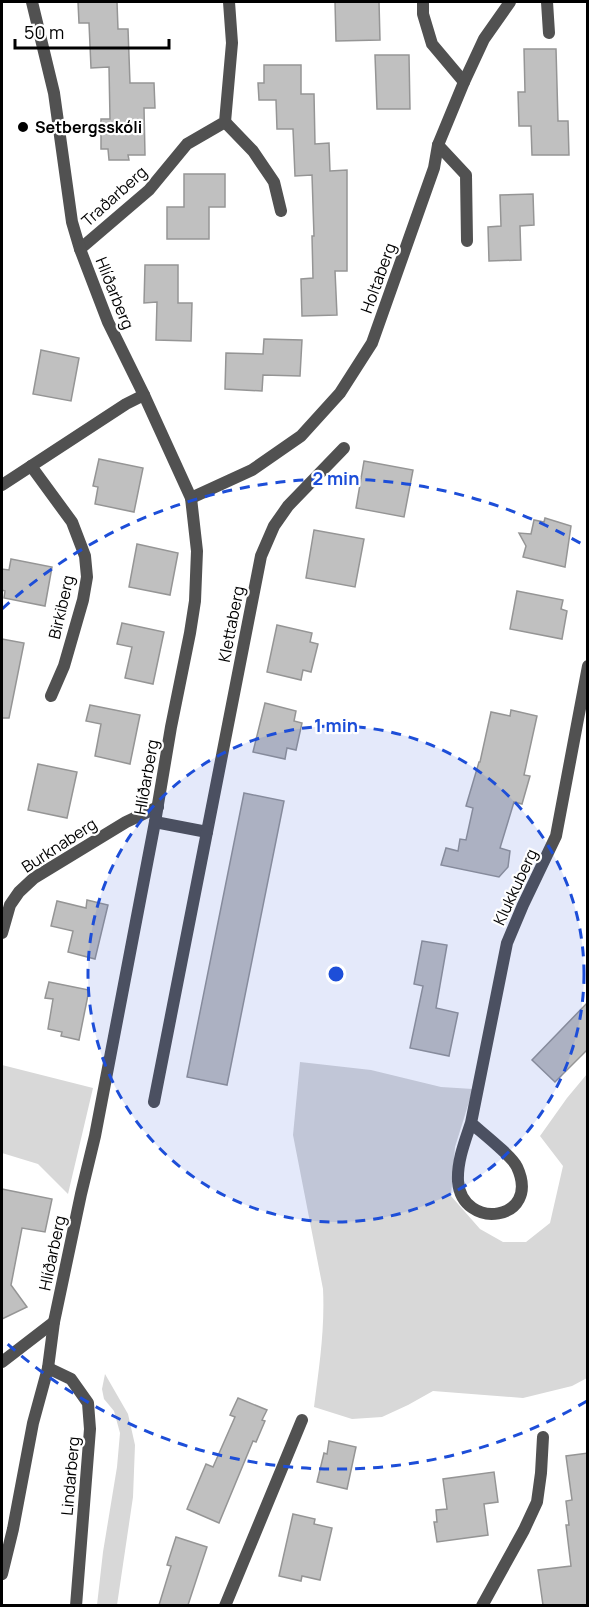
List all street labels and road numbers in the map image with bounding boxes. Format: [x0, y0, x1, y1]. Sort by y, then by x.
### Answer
street label: Traðarberg [77, 161, 151, 231]
street label: Holtaberg [355, 240, 401, 316]
street label: Hlíðarberg [91, 254, 139, 332]
street label: Birkiberg [43, 573, 79, 641]
street label: Klettaberg [213, 584, 249, 664]
street label: Hlíðarberg [129, 738, 163, 816]
street label: Burknaberg [17, 813, 101, 877]
street label: Klukkuberg [488, 845, 542, 929]
street label: Hlíðarberg [33, 1213, 71, 1293]
street label: Lindarberg [56, 1436, 84, 1516]

